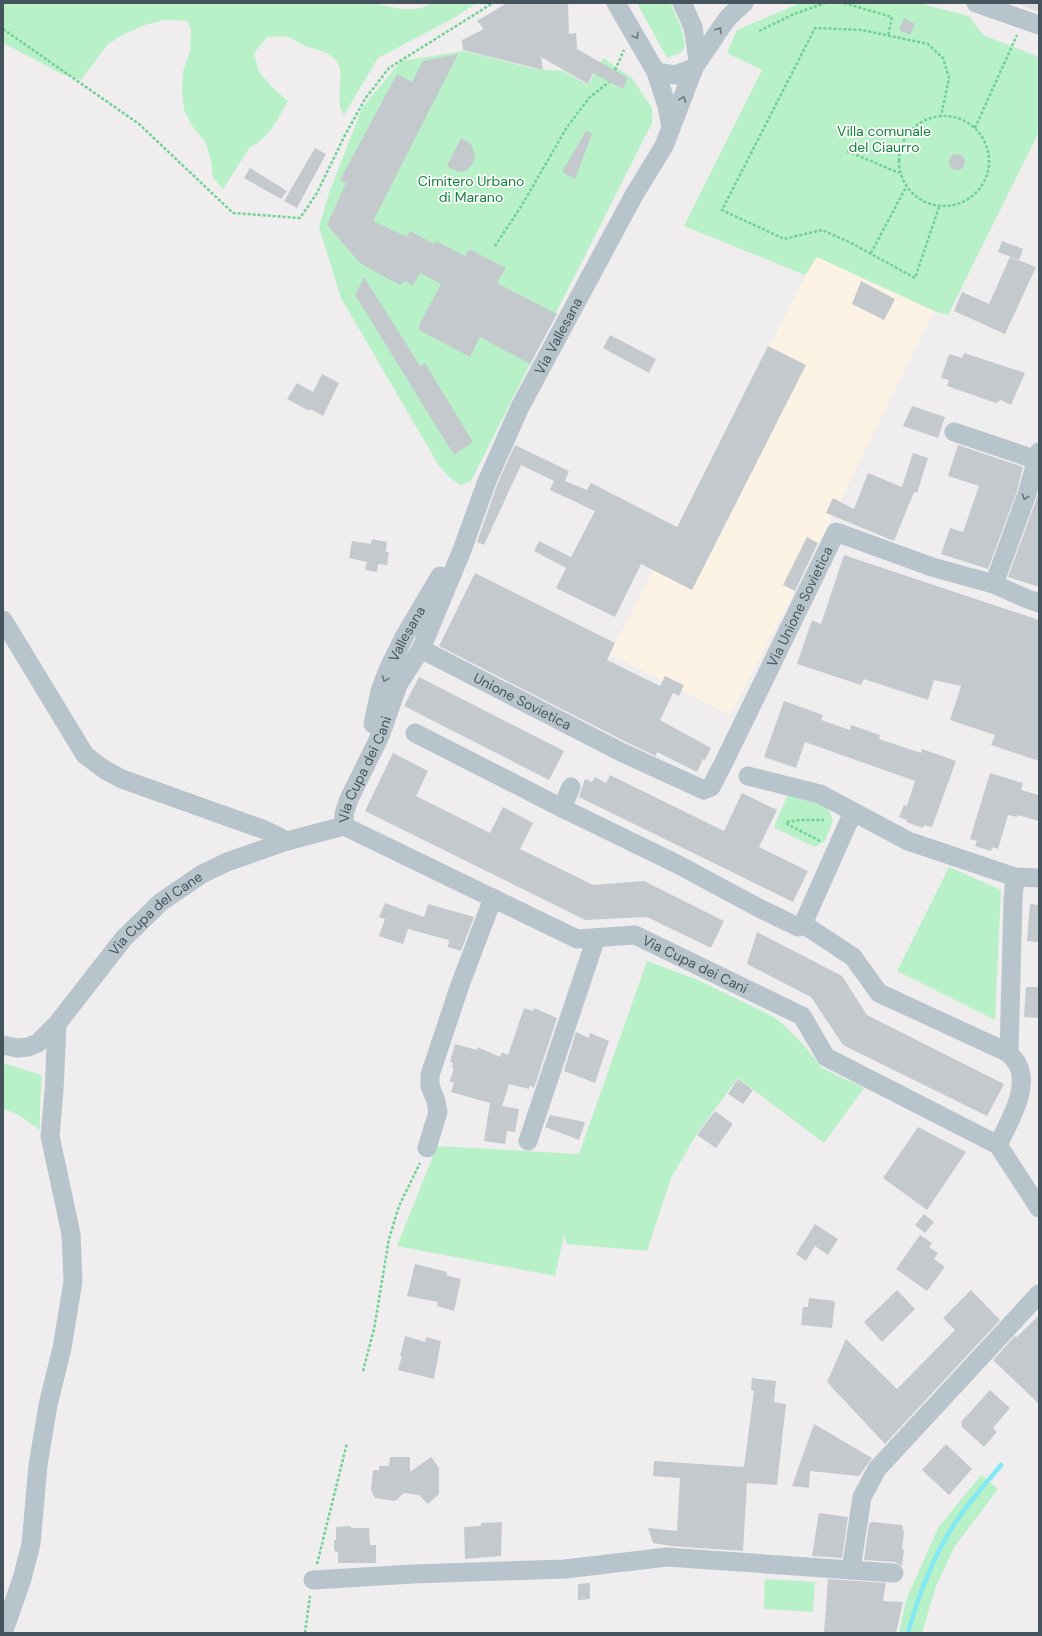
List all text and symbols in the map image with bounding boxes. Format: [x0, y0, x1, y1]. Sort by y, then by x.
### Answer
one-way arrow [715, 27, 722, 34]
one-way arrow [632, 32, 639, 39]
one-way arrow [678, 96, 686, 103]
park label: Villa comunale del Ciaurro [837, 122, 931, 156]
park label: Cimitero Urbano di Marano [418, 172, 524, 206]
street label: Via Vallesana [530, 294, 586, 378]
one-way arrow [1022, 494, 1030, 501]
street label: Via Unione Sovietica [763, 543, 837, 670]
street label: Vallesana [384, 603, 429, 665]
street label: Unione Sovietica [470, 669, 574, 734]
one-way arrow [381, 676, 389, 683]
street label: Via Cupa dei Cani [335, 714, 395, 823]
street label: Via Cupa del Cane [105, 867, 206, 959]
street label: Via Cupa dei Cani [639, 931, 751, 997]

